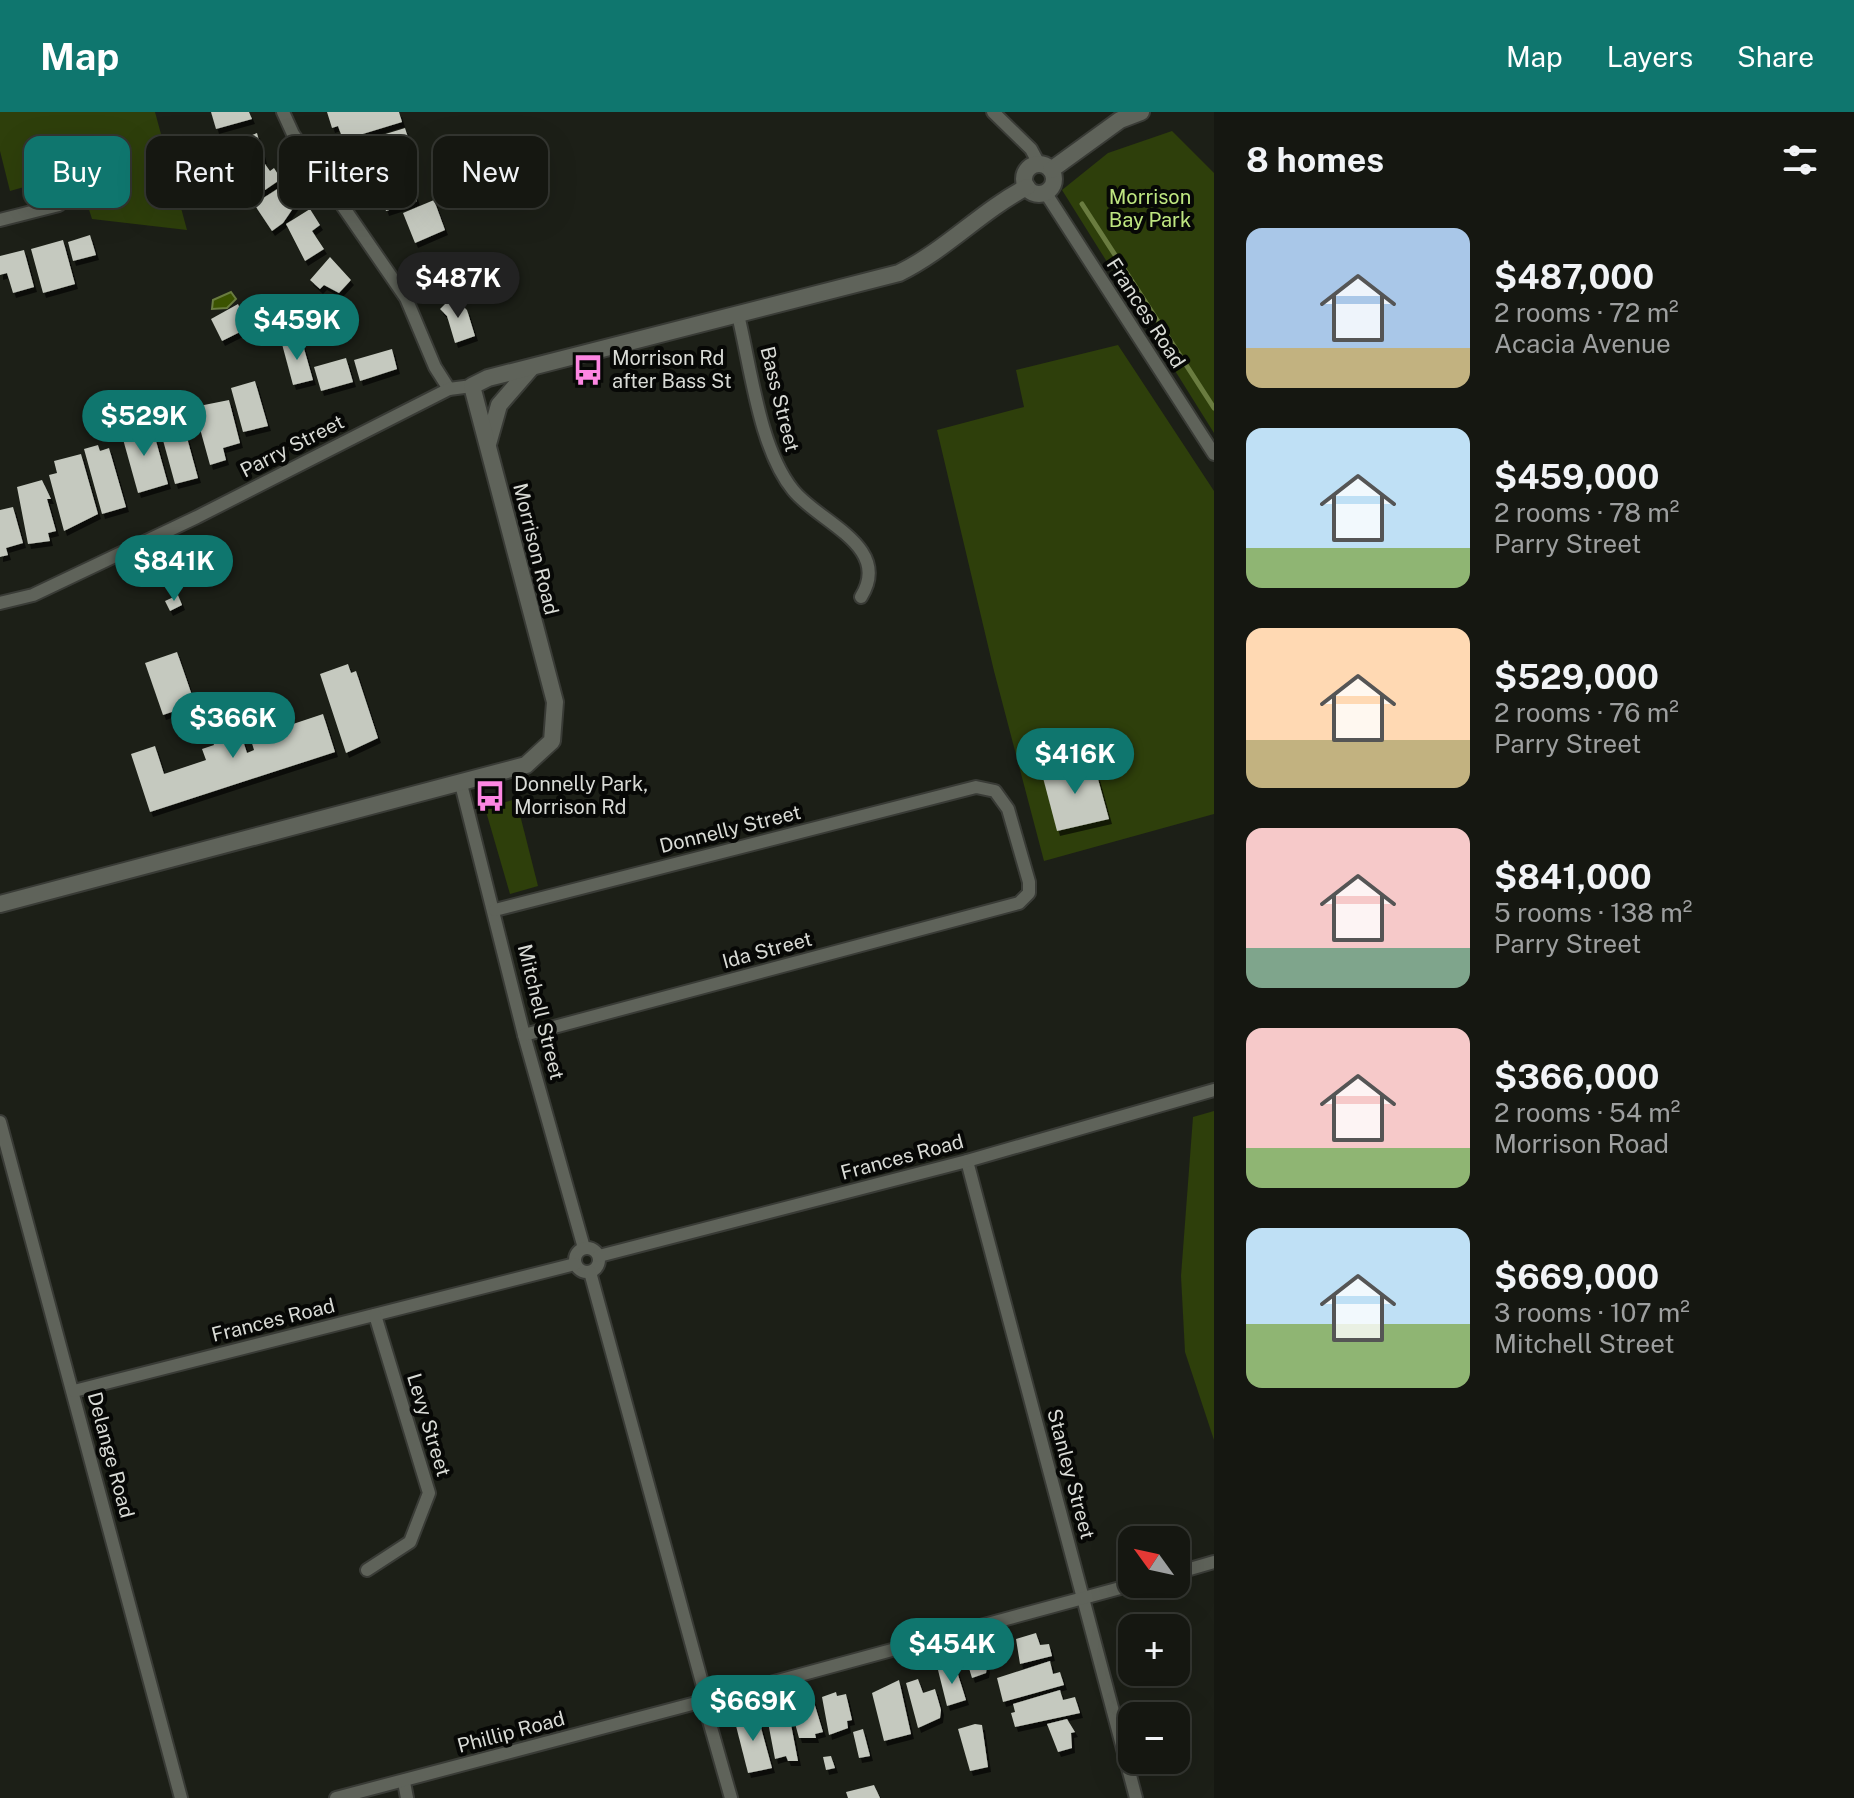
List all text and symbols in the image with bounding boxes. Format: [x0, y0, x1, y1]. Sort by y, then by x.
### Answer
text: Map [40, 34, 119, 79]
text: Map [1506, 40, 1563, 73]
text: Layers [1607, 40, 1693, 73]
text: Share [1737, 40, 1814, 73]
chip: Buy [24, 136, 130, 208]
chip: Rent [146, 136, 263, 208]
chip: Filters [279, 136, 417, 208]
chip: New [433, 136, 548, 208]
icon: filters [1778, 138, 1822, 182]
text: 8 homes [1246, 140, 1384, 180]
park label: Morrison Bay Park [1109, 185, 1191, 232]
pin: $487K [402, 252, 514, 320]
street label: Frances Road [1102, 254, 1190, 372]
text: $487,000 [1494, 257, 1654, 297]
icon: home [1310, 260, 1406, 356]
text: $487K [415, 262, 501, 293]
pin: $459K [241, 294, 353, 362]
text: 2 rooms · 72 m² [1494, 297, 1679, 328]
text: $459K [253, 304, 341, 335]
text: Acacia Avenue [1494, 328, 1671, 359]
street label: Bass Street [755, 344, 805, 454]
place label: Morrison Rd after Bass St [612, 346, 732, 393]
bus stop icon: Morrison Rd after Bass St [571, 353, 605, 387]
pin: $529K [88, 390, 200, 458]
text: $529K [100, 400, 188, 431]
street label: Parry Street [236, 410, 348, 482]
text: $459,000 [1494, 457, 1659, 497]
icon: home [1310, 460, 1406, 556]
street label: Morrison Road [508, 481, 564, 617]
text: 2 rooms · 78 m² [1494, 497, 1679, 528]
text: Parry Street [1494, 528, 1641, 559]
pin: $841K [118, 535, 230, 603]
text: $841K [133, 545, 215, 576]
text: $529,000 [1494, 657, 1659, 697]
icon: home [1310, 660, 1406, 756]
pin: $366K [177, 692, 289, 760]
text: 2 rooms · 76 m² [1494, 697, 1679, 728]
text: $366K [189, 702, 277, 733]
pin: $416K [1019, 728, 1131, 796]
text: Parry Street [1494, 728, 1641, 759]
text: $416K [1034, 738, 1116, 769]
place label: Donnelly Park, Morrison Rd [514, 772, 648, 819]
bus stop icon: Donnelly Park, Morrison Rd [473, 779, 507, 813]
street label: Donnelly Street [657, 800, 803, 858]
text: $841,000 [1494, 857, 1652, 897]
icon: home [1310, 860, 1406, 956]
text: 5 rooms · 138 m² [1494, 897, 1692, 928]
street label: Ida Street [720, 927, 814, 973]
text: Parry Street [1494, 928, 1641, 959]
street label: Mitchell Street [513, 942, 569, 1082]
text: $366,000 [1494, 1057, 1659, 1097]
icon: home [1310, 1060, 1406, 1156]
text: 2 rooms · 54 m² [1494, 1097, 1680, 1128]
text: Morrison Road [1494, 1128, 1669, 1159]
street label: Frances Road [838, 1129, 966, 1185]
text: $669,000 [1494, 1257, 1659, 1297]
icon: home [1310, 1260, 1406, 1356]
street label: Frances Road [209, 1293, 337, 1347]
text: 3 rooms · 107 m² [1494, 1297, 1690, 1328]
text: Mitchell Street [1494, 1328, 1675, 1359]
street label: Levy Street [402, 1371, 456, 1479]
street label: Delange Road [83, 1389, 139, 1521]
street label: Stanley Street [1042, 1406, 1100, 1542]
north arrow [1118, 1526, 1190, 1598]
map controls [1118, 1526, 1190, 1774]
button: + [1118, 1614, 1190, 1686]
pin: $454K [896, 1618, 1008, 1686]
text: $454K [908, 1628, 996, 1659]
pin: $669K [697, 1675, 809, 1743]
text: $669K [709, 1685, 797, 1716]
button: − [1118, 1702, 1190, 1774]
street label: Phillip Road [455, 1706, 567, 1758]

